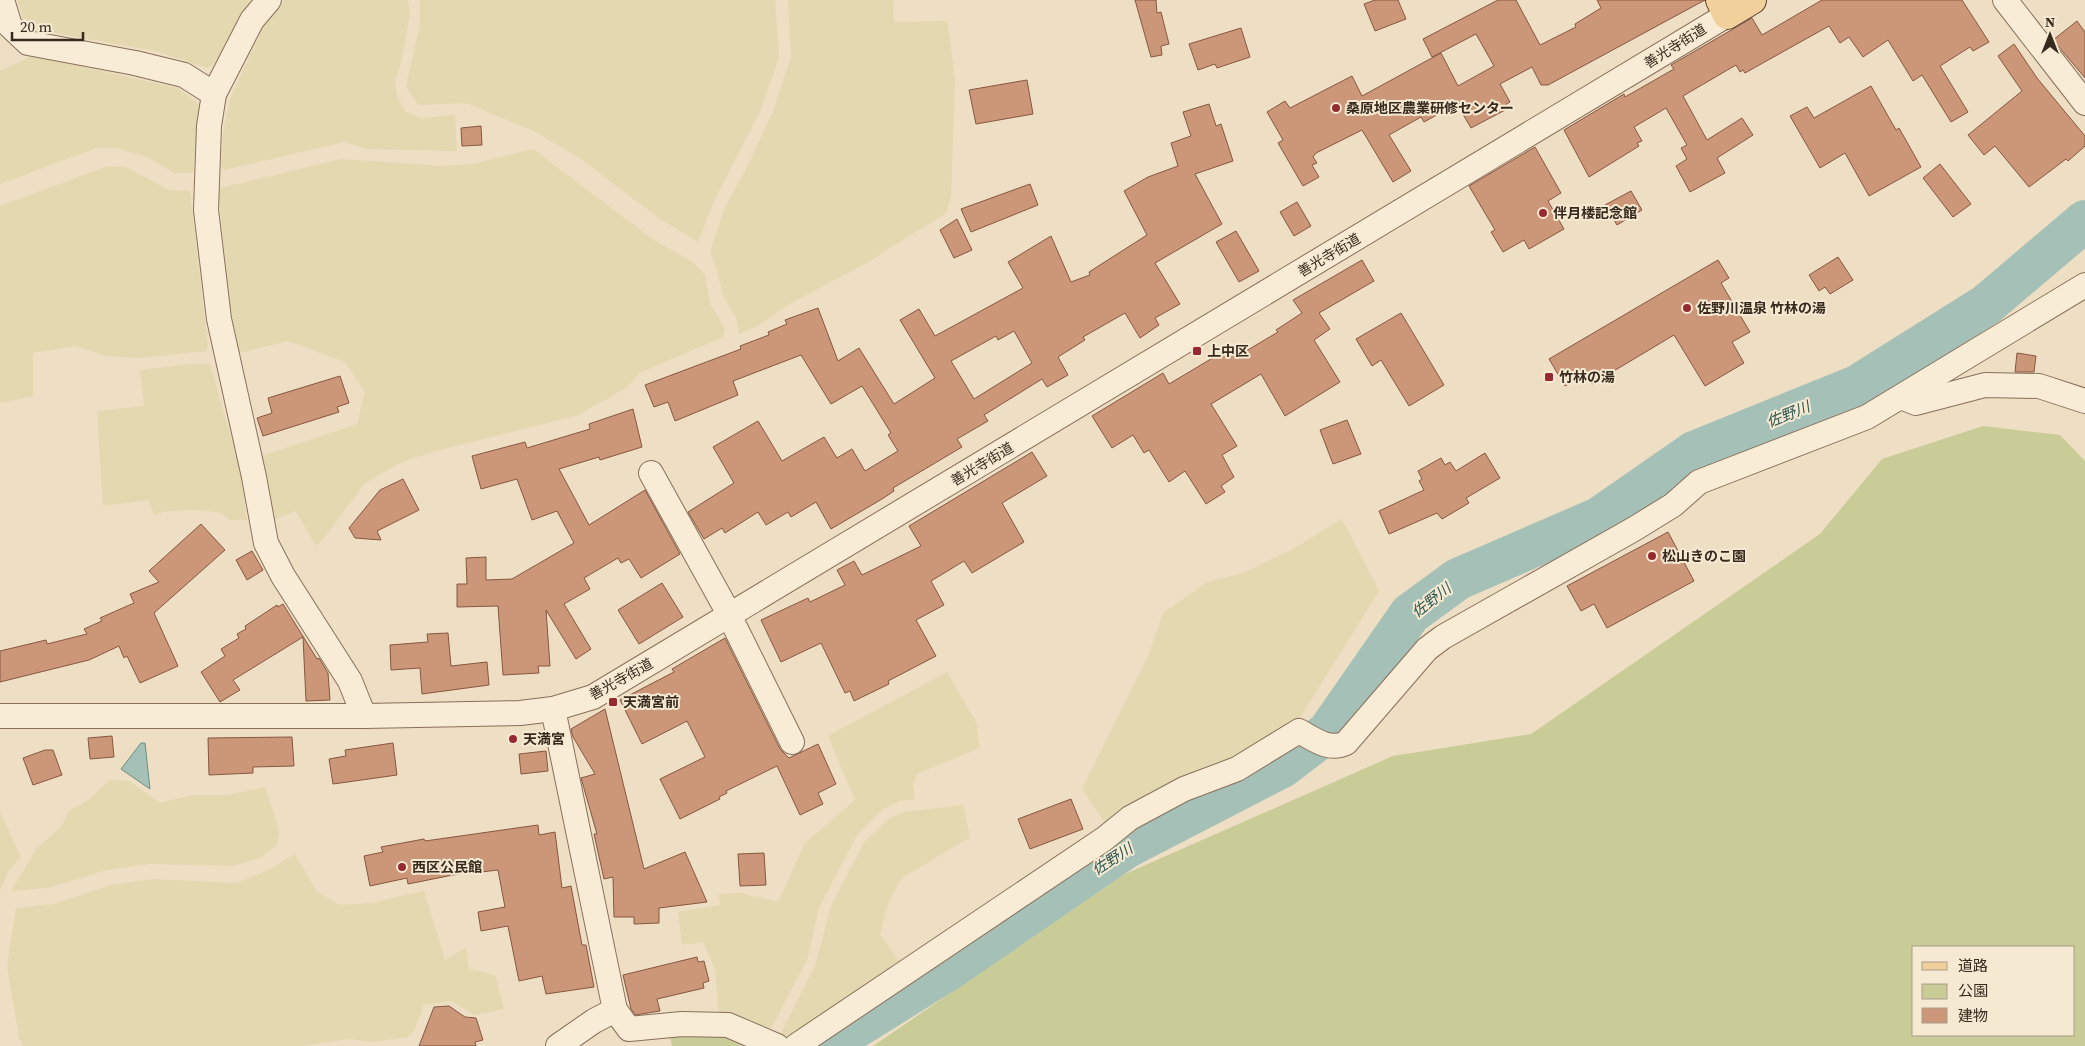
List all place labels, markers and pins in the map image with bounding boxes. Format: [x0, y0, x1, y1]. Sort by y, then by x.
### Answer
place label: 桑原地区農業研修センター [1346, 98, 1514, 118]
marker: 桑原地区農業研修センター [1330, 102, 1342, 114]
place label: 伴月楼記念館 [1553, 203, 1637, 223]
marker: 伴月楼記念館 [1537, 207, 1549, 219]
place label: 佐野川温泉 竹林の湯 [1697, 298, 1826, 318]
marker: 佐野川温泉 竹林の湯 [1681, 302, 1693, 314]
place label: 上中区 [1207, 341, 1249, 361]
marker: 上中区 [1191, 345, 1203, 357]
place label: 竹林の湯 [1559, 367, 1615, 387]
marker: 竹林の湯 [1543, 371, 1555, 383]
place label: 松山きのこ園 [1662, 546, 1746, 566]
marker: 松山きのこ園 [1646, 550, 1658, 562]
place label: 天満宮前 [623, 692, 679, 712]
marker: 天満宮前 [607, 696, 619, 708]
place label: 天満宮 [523, 729, 565, 749]
marker: 天満宮 [507, 733, 519, 745]
place label: 西区公民館 [412, 857, 482, 877]
marker: 西区公民館 [396, 861, 408, 873]

